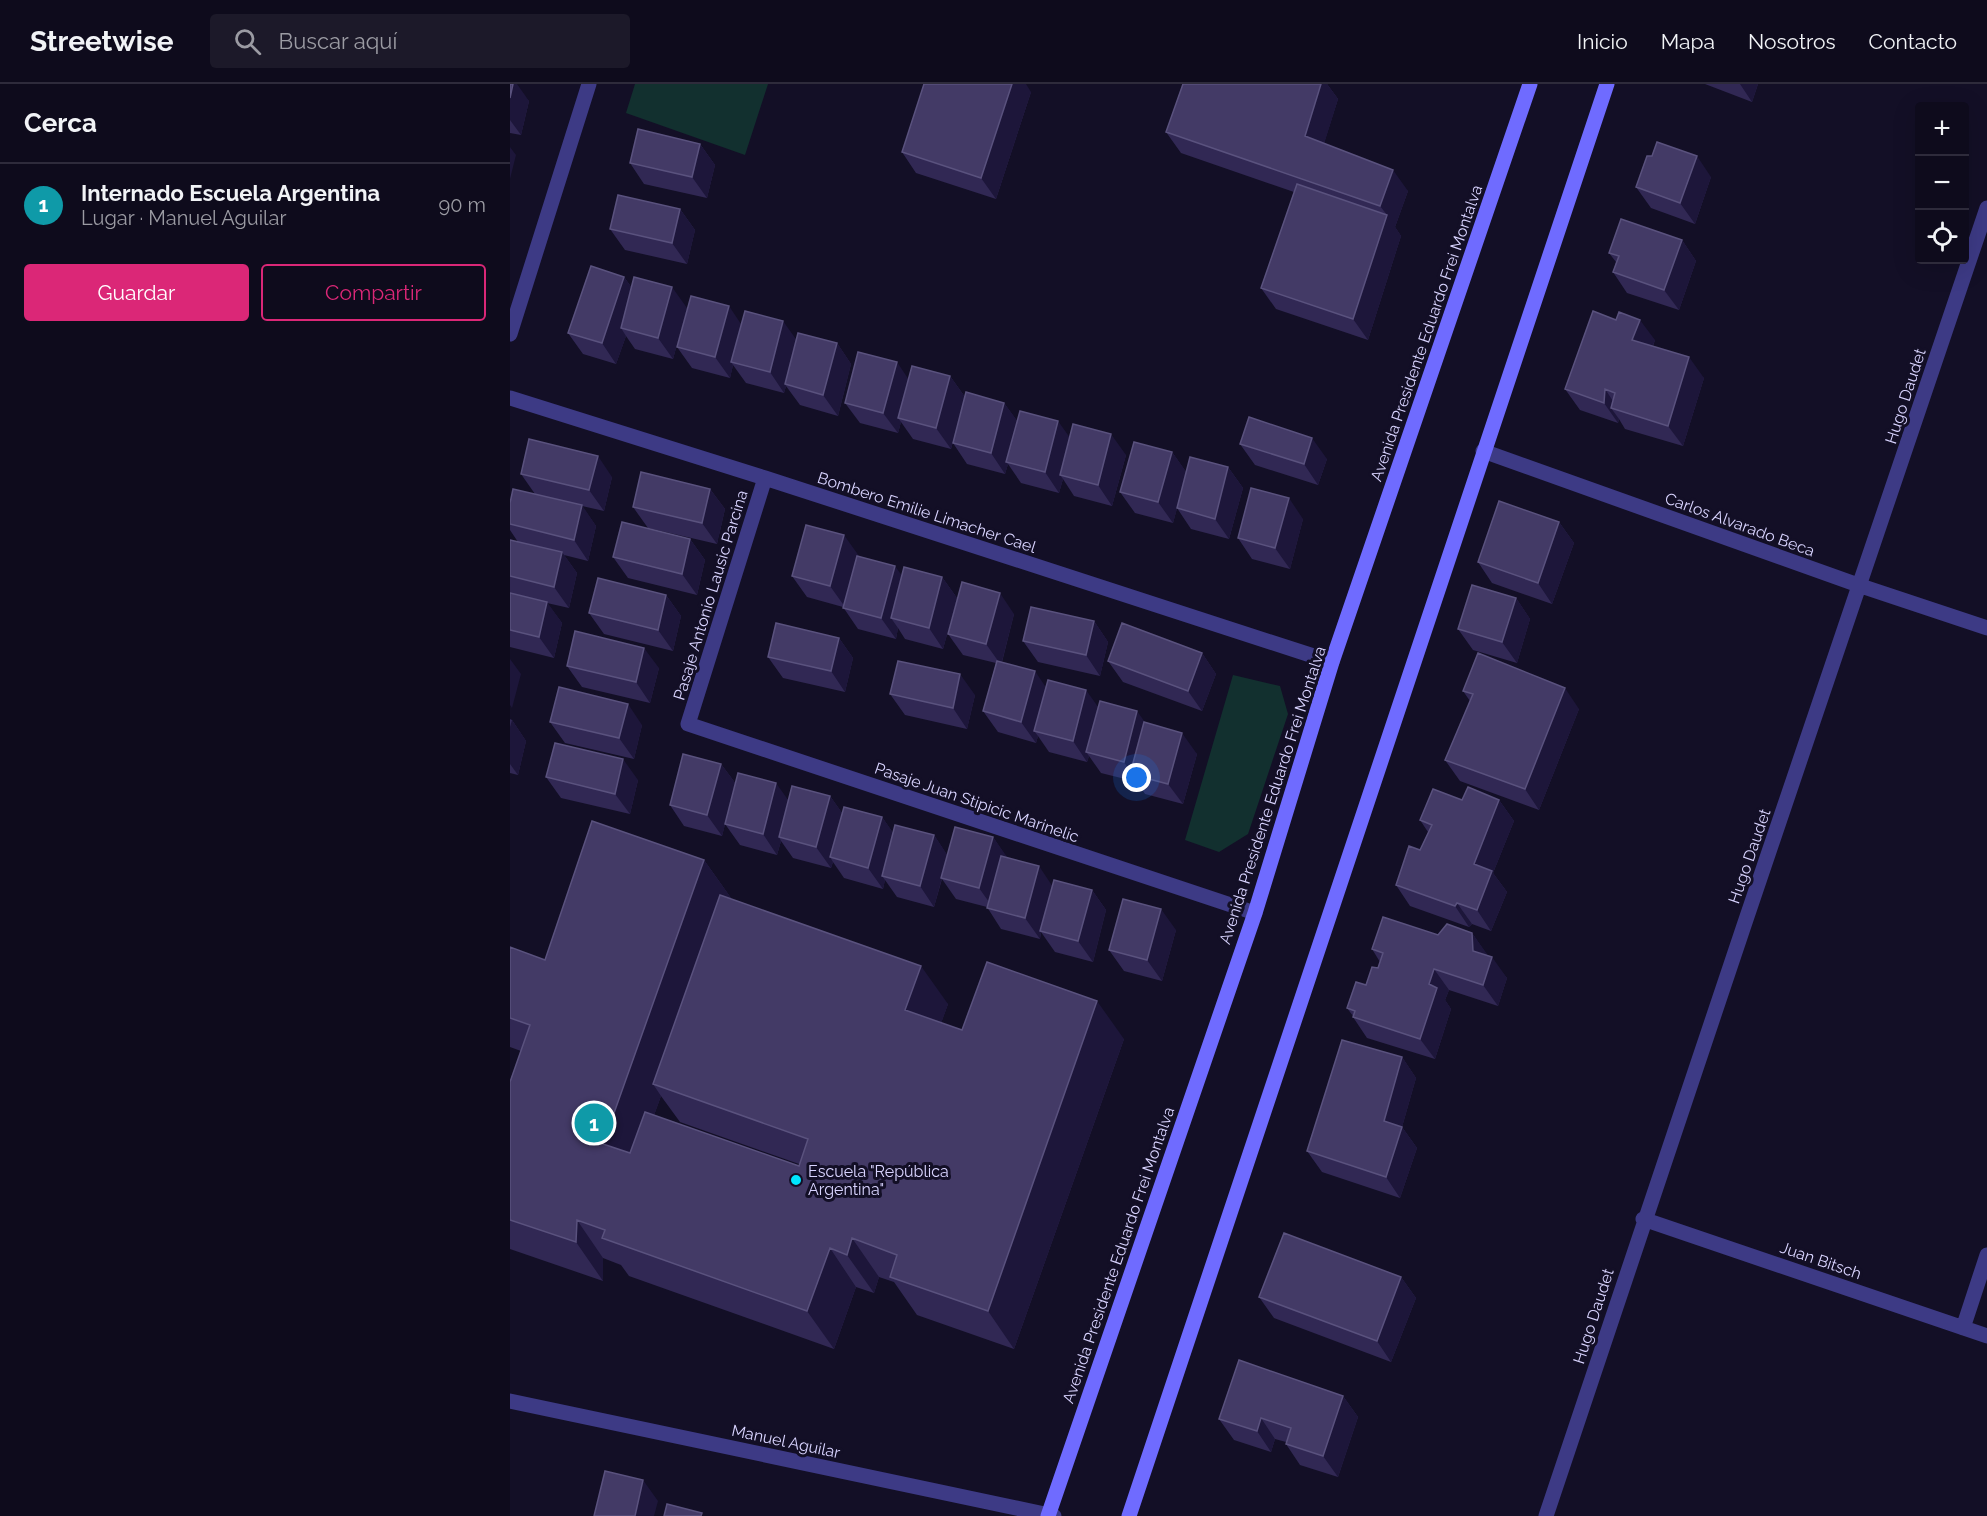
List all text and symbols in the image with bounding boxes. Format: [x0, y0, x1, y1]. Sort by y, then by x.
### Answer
search box [210, 14, 630, 68]
text: Streetwise [30, 25, 174, 58]
icon: search [231, 25, 264, 58]
text: Buscar aquí [279, 28, 397, 54]
text: Inicio [1577, 29, 1628, 54]
text: Mapa [1661, 29, 1715, 54]
text: Nosotros [1748, 29, 1836, 54]
text: Contacto [1869, 29, 1957, 54]
map controls [1915, 102, 1969, 264]
button: + [1915, 102, 1969, 156]
text: Cerca [24, 108, 97, 138]
button: − [1915, 156, 1969, 210]
text: Internado Escuela Argentina [81, 180, 380, 206]
street label: Avenida Presidente Eduardo Frei Montalva [1367, 182, 1486, 484]
text: 1 [39, 193, 48, 217]
text: 90 m [439, 193, 486, 217]
text: Lugar · Manuel Aguilar [81, 206, 286, 230]
button: locate [1915, 210, 1969, 264]
button: Guardar [24, 264, 249, 321]
button: Compartir [261, 264, 486, 321]
street label: Hugo Daudet [1881, 346, 1930, 446]
street label: Bombero Emilie Limacher Cael [815, 468, 1039, 557]
street label: Pasaje Antonio Lausic Parcina [669, 488, 752, 703]
street label: Carlos Alvarado Beca [1662, 489, 1817, 560]
street label: Avenida Presidente Eduardo Frei Montalva [1215, 644, 1330, 947]
street label: Pasaje Juan Stipicic Marinelic [872, 758, 1082, 847]
your location [1122, 763, 1151, 792]
street label: Hugo Daudet [1724, 806, 1775, 906]
pin: 1 [574, 1100, 614, 1146]
street label: Avenida Presidente Eduardo Frei Montalva [1059, 1104, 1178, 1406]
place label: Escuela "República Argentina" [808, 1162, 949, 1199]
marker: Escuela "República Argentina" [789, 1173, 803, 1187]
street label: Juan Bitsch [1778, 1238, 1864, 1283]
street label: Hugo Daudet [1569, 1266, 1618, 1366]
street label: Manuel Aguilar [730, 1421, 842, 1462]

